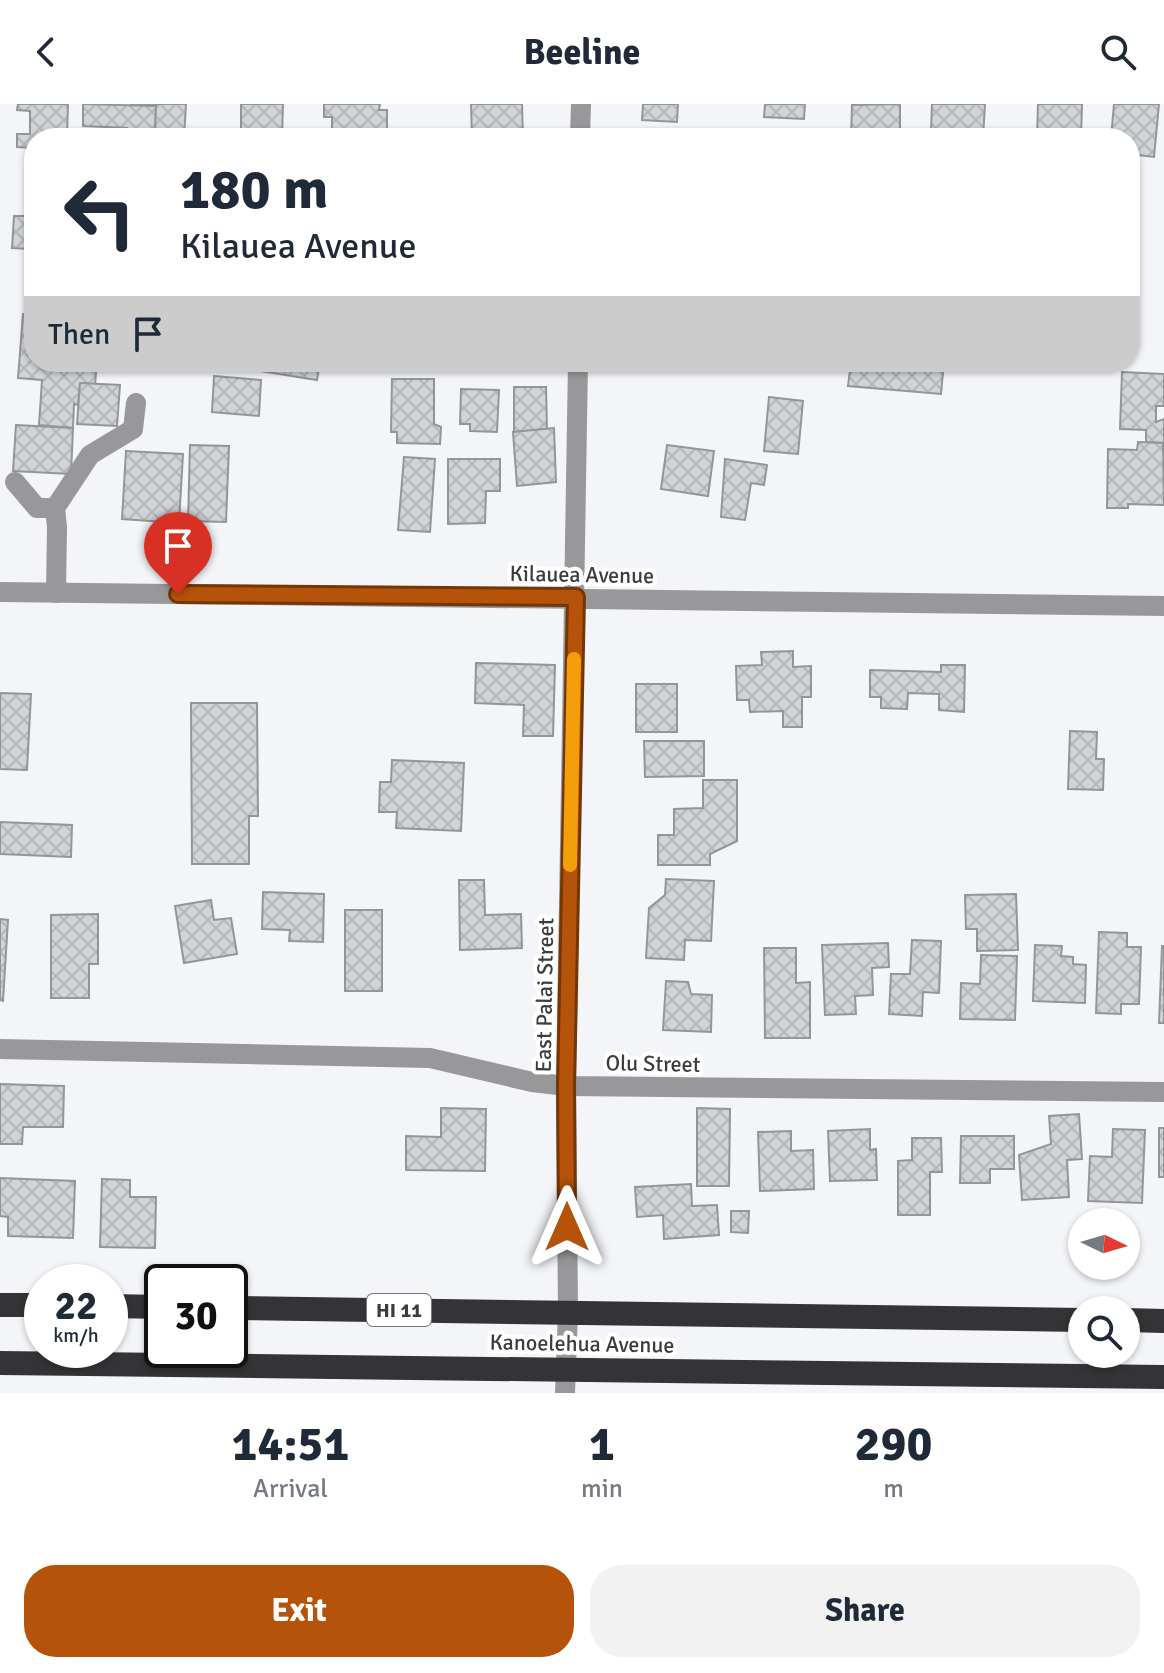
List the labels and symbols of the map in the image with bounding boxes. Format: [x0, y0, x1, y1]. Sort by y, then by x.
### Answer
pin [144, 512, 212, 594]
street label: Kilauea Avenue [510, 560, 654, 589]
street label: East Palai Street [530, 917, 559, 1073]
street label: Olu Street [605, 1049, 701, 1078]
position arrow [525, 1185, 609, 1269]
north arrow [1068, 1208, 1140, 1280]
speed limit sign: 30 [144, 1264, 248, 1368]
road number: HI 11 [367, 1294, 431, 1326]
street label: Kanoelehua Avenue [489, 1328, 675, 1359]

